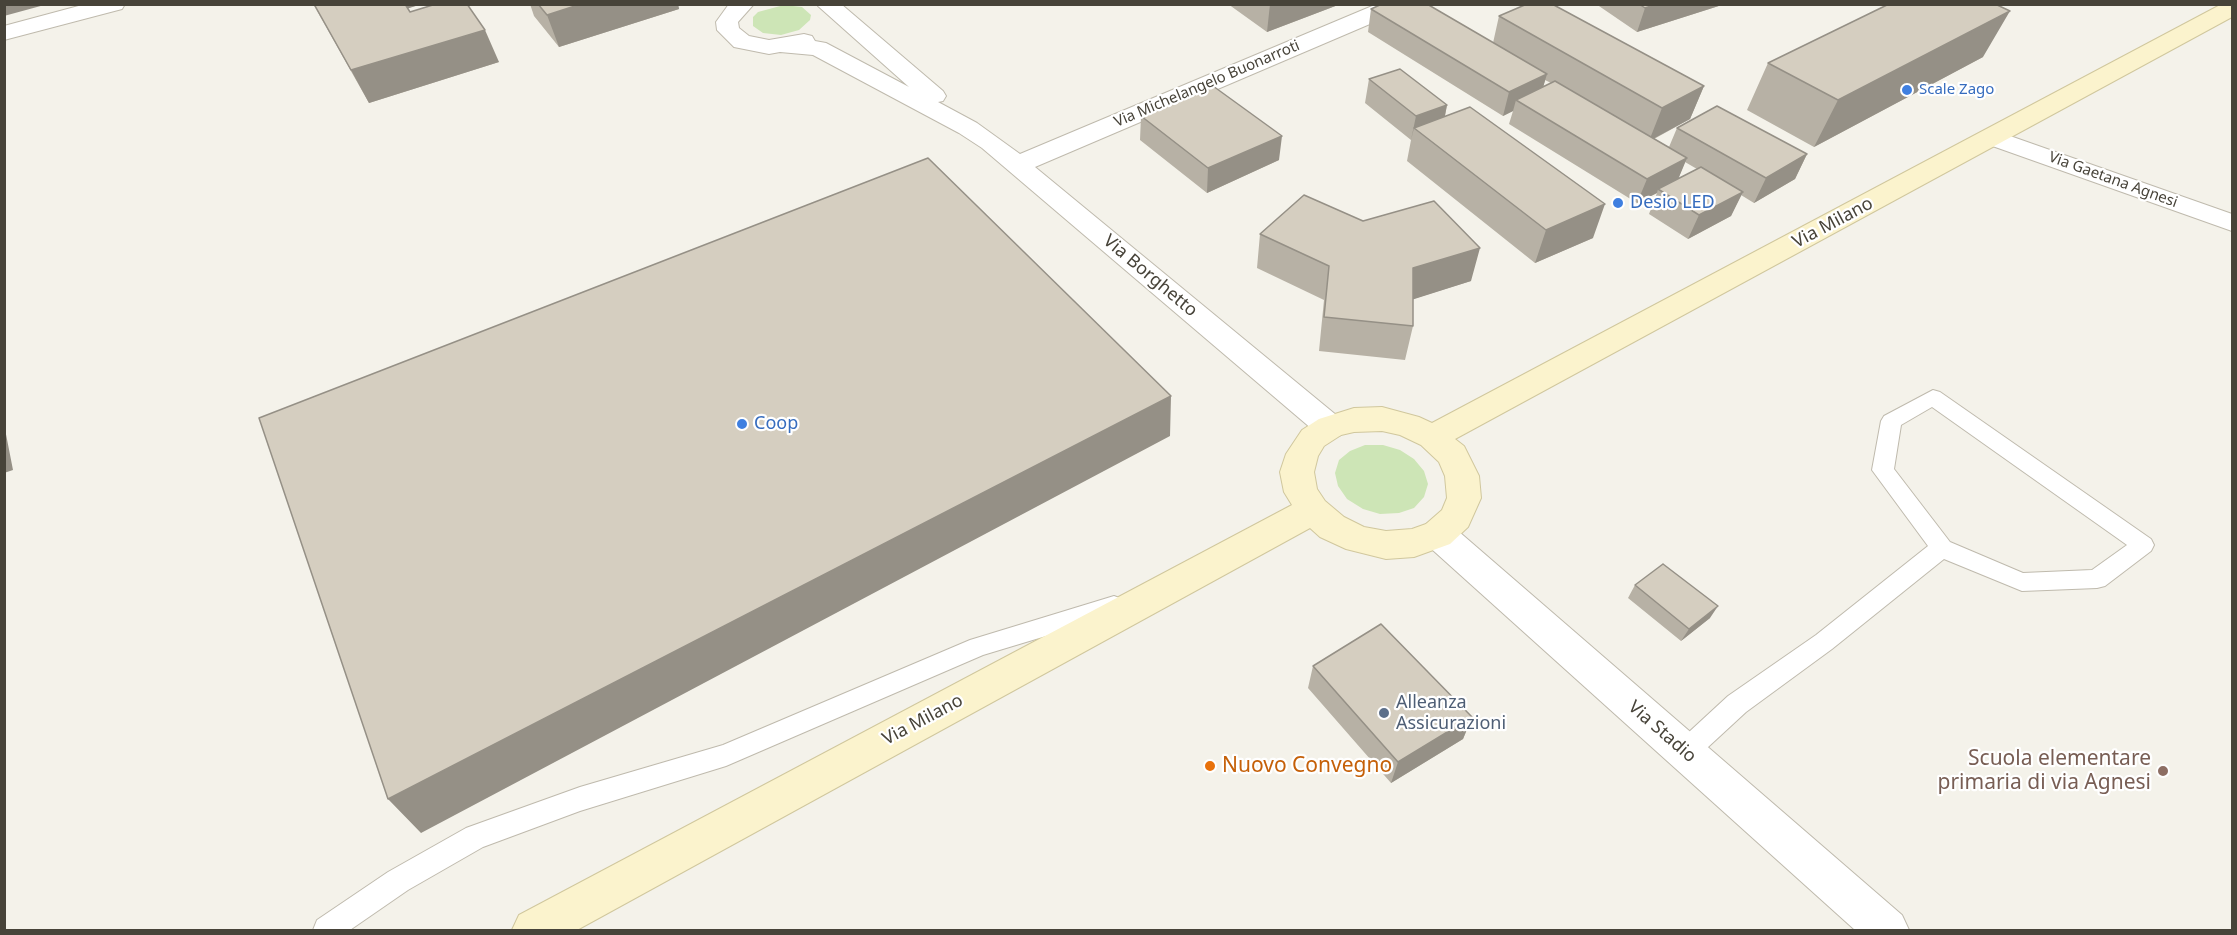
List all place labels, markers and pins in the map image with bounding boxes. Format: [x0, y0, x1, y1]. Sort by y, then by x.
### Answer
place label: Scale Zago [1919, 81, 1994, 99]
marker: Scale Zago [1900, 83, 1914, 97]
place label: Desio LED [1630, 192, 1715, 214]
marker: Desio LED [1611, 196, 1625, 210]
place label: Coop [754, 413, 798, 435]
marker: Coop [735, 417, 749, 431]
place label: Alleanza Assicurazioni [1396, 692, 1506, 734]
marker: Alleanza Assicurazioni [1377, 706, 1391, 720]
place label: Scuola elementare primaria di via Agnesi [1937, 746, 2151, 796]
place label: Nuovo Convegno [1222, 753, 1392, 779]
marker: Nuovo Convegno [1203, 759, 1217, 773]
marker: Scuola elementare primaria di via Agnesi [2156, 764, 2170, 778]

